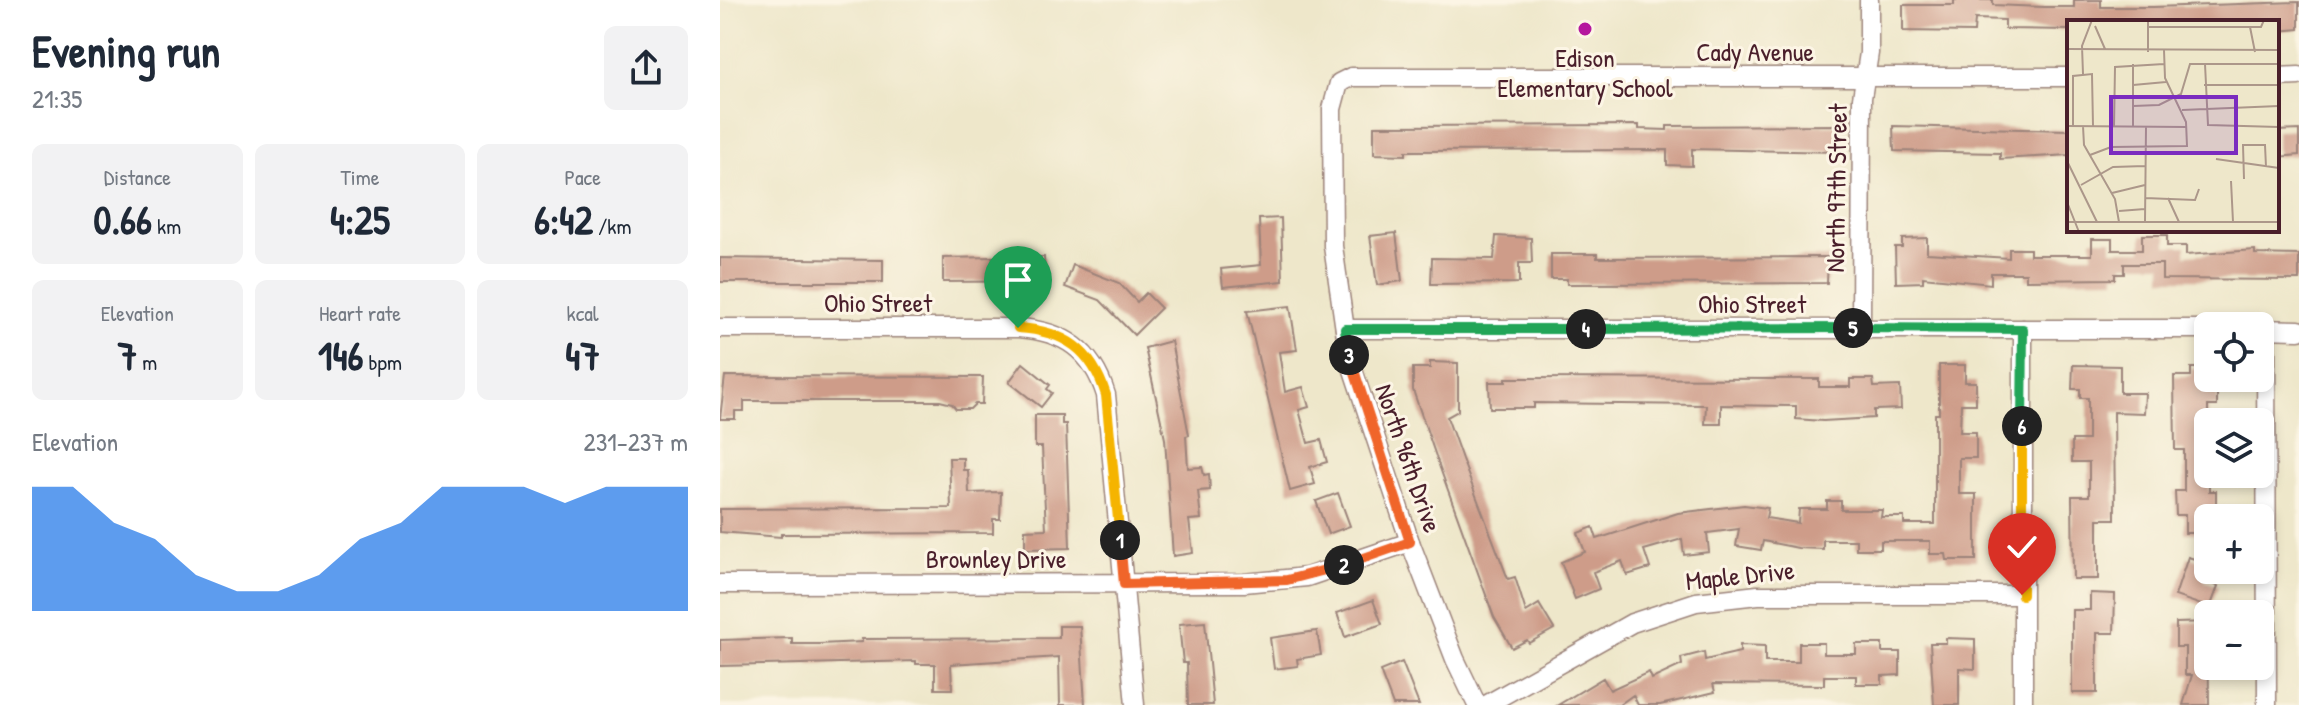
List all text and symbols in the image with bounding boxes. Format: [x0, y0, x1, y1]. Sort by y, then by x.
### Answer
marker: Edison Elementary School [1576, 20, 1594, 38]
inset map [2067, 20, 2279, 232]
text: Evening run [32, 21, 220, 81]
button: share [604, 26, 688, 110]
street label: Cady Avenue [1696, 34, 1814, 69]
place label: Edison Elementary School [1497, 40, 1673, 105]
text: 21:35 [32, 81, 82, 116]
street label: North 97th Street [1817, 102, 1855, 273]
text: Distance [104, 162, 171, 192]
text: Time [341, 162, 379, 192]
text: Pace [564, 162, 601, 192]
text: 0.66 [94, 192, 152, 246]
text: 4:25 [330, 192, 390, 246]
text: 6:42 [534, 192, 593, 246]
text: km [152, 211, 181, 241]
text: /km [593, 211, 631, 241]
pin [984, 246, 1052, 328]
icon: arrive [996, 258, 1040, 302]
street label: Ohio Street [824, 285, 933, 320]
street label: Ohio Street [1698, 286, 1807, 321]
text: Elevation [101, 298, 174, 328]
text: Heart rate [319, 298, 401, 328]
text: kcal [567, 298, 599, 328]
pin: 5 [1833, 308, 1873, 348]
pin: 4 [1566, 309, 1606, 349]
map controls [2194, 312, 2274, 680]
button: locate [2194, 312, 2274, 392]
text: 5 [1848, 313, 1858, 343]
text: 4 [1582, 314, 1590, 344]
text: 7 [117, 328, 137, 382]
text: 146 [318, 328, 363, 382]
text: 47 [565, 328, 600, 382]
pin: 3 [1329, 335, 1369, 375]
text: 3 [1344, 340, 1354, 370]
text: m [137, 347, 157, 377]
text: bpm [363, 347, 402, 377]
street label: North 96th Drive [1367, 379, 1451, 537]
pin: 6 [2002, 406, 2042, 446]
button: layers [2194, 408, 2274, 488]
text: 6 [2018, 411, 2026, 441]
text: Elevation [32, 424, 118, 459]
text: 231–237 m [583, 424, 688, 459]
button: + [2194, 504, 2274, 584]
pin [1988, 513, 2056, 595]
pin: 1 [1100, 520, 1140, 560]
text: 1 [1116, 525, 1124, 555]
icon: check [2000, 525, 2044, 569]
street label: Brownley Drive [926, 541, 1066, 576]
pin: 2 [1324, 545, 1364, 585]
text: 2 [1339, 550, 1349, 580]
street label: Maple Drive [1684, 552, 1796, 598]
button: − [2194, 600, 2274, 680]

